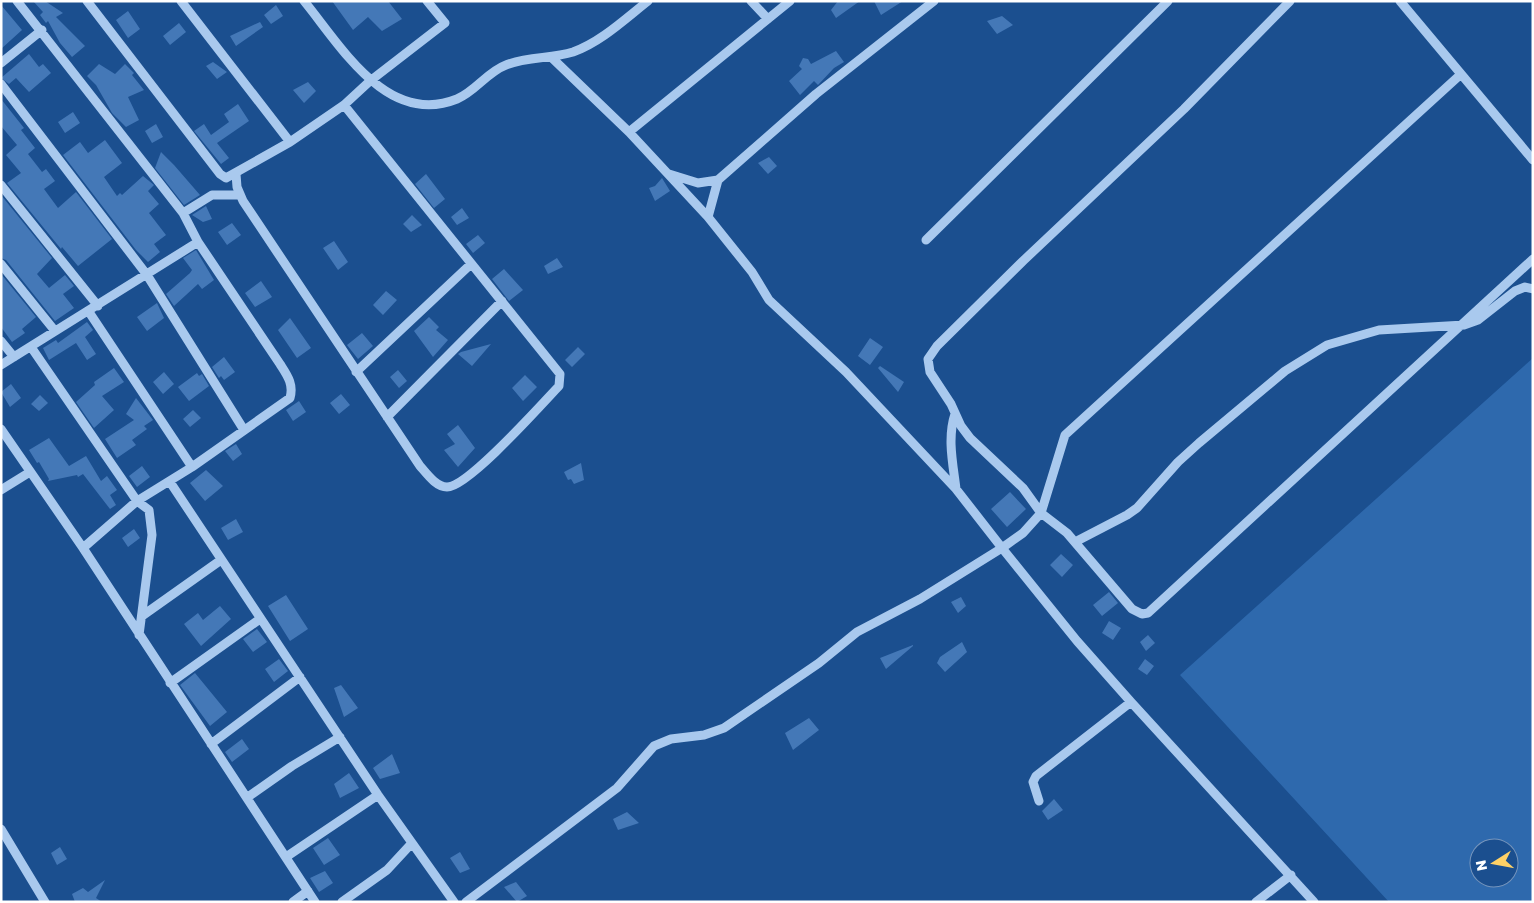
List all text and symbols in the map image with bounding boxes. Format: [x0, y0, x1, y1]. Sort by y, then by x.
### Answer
north arrow [1469, 838, 1519, 888]
text: N [1471, 859, 1490, 872]

